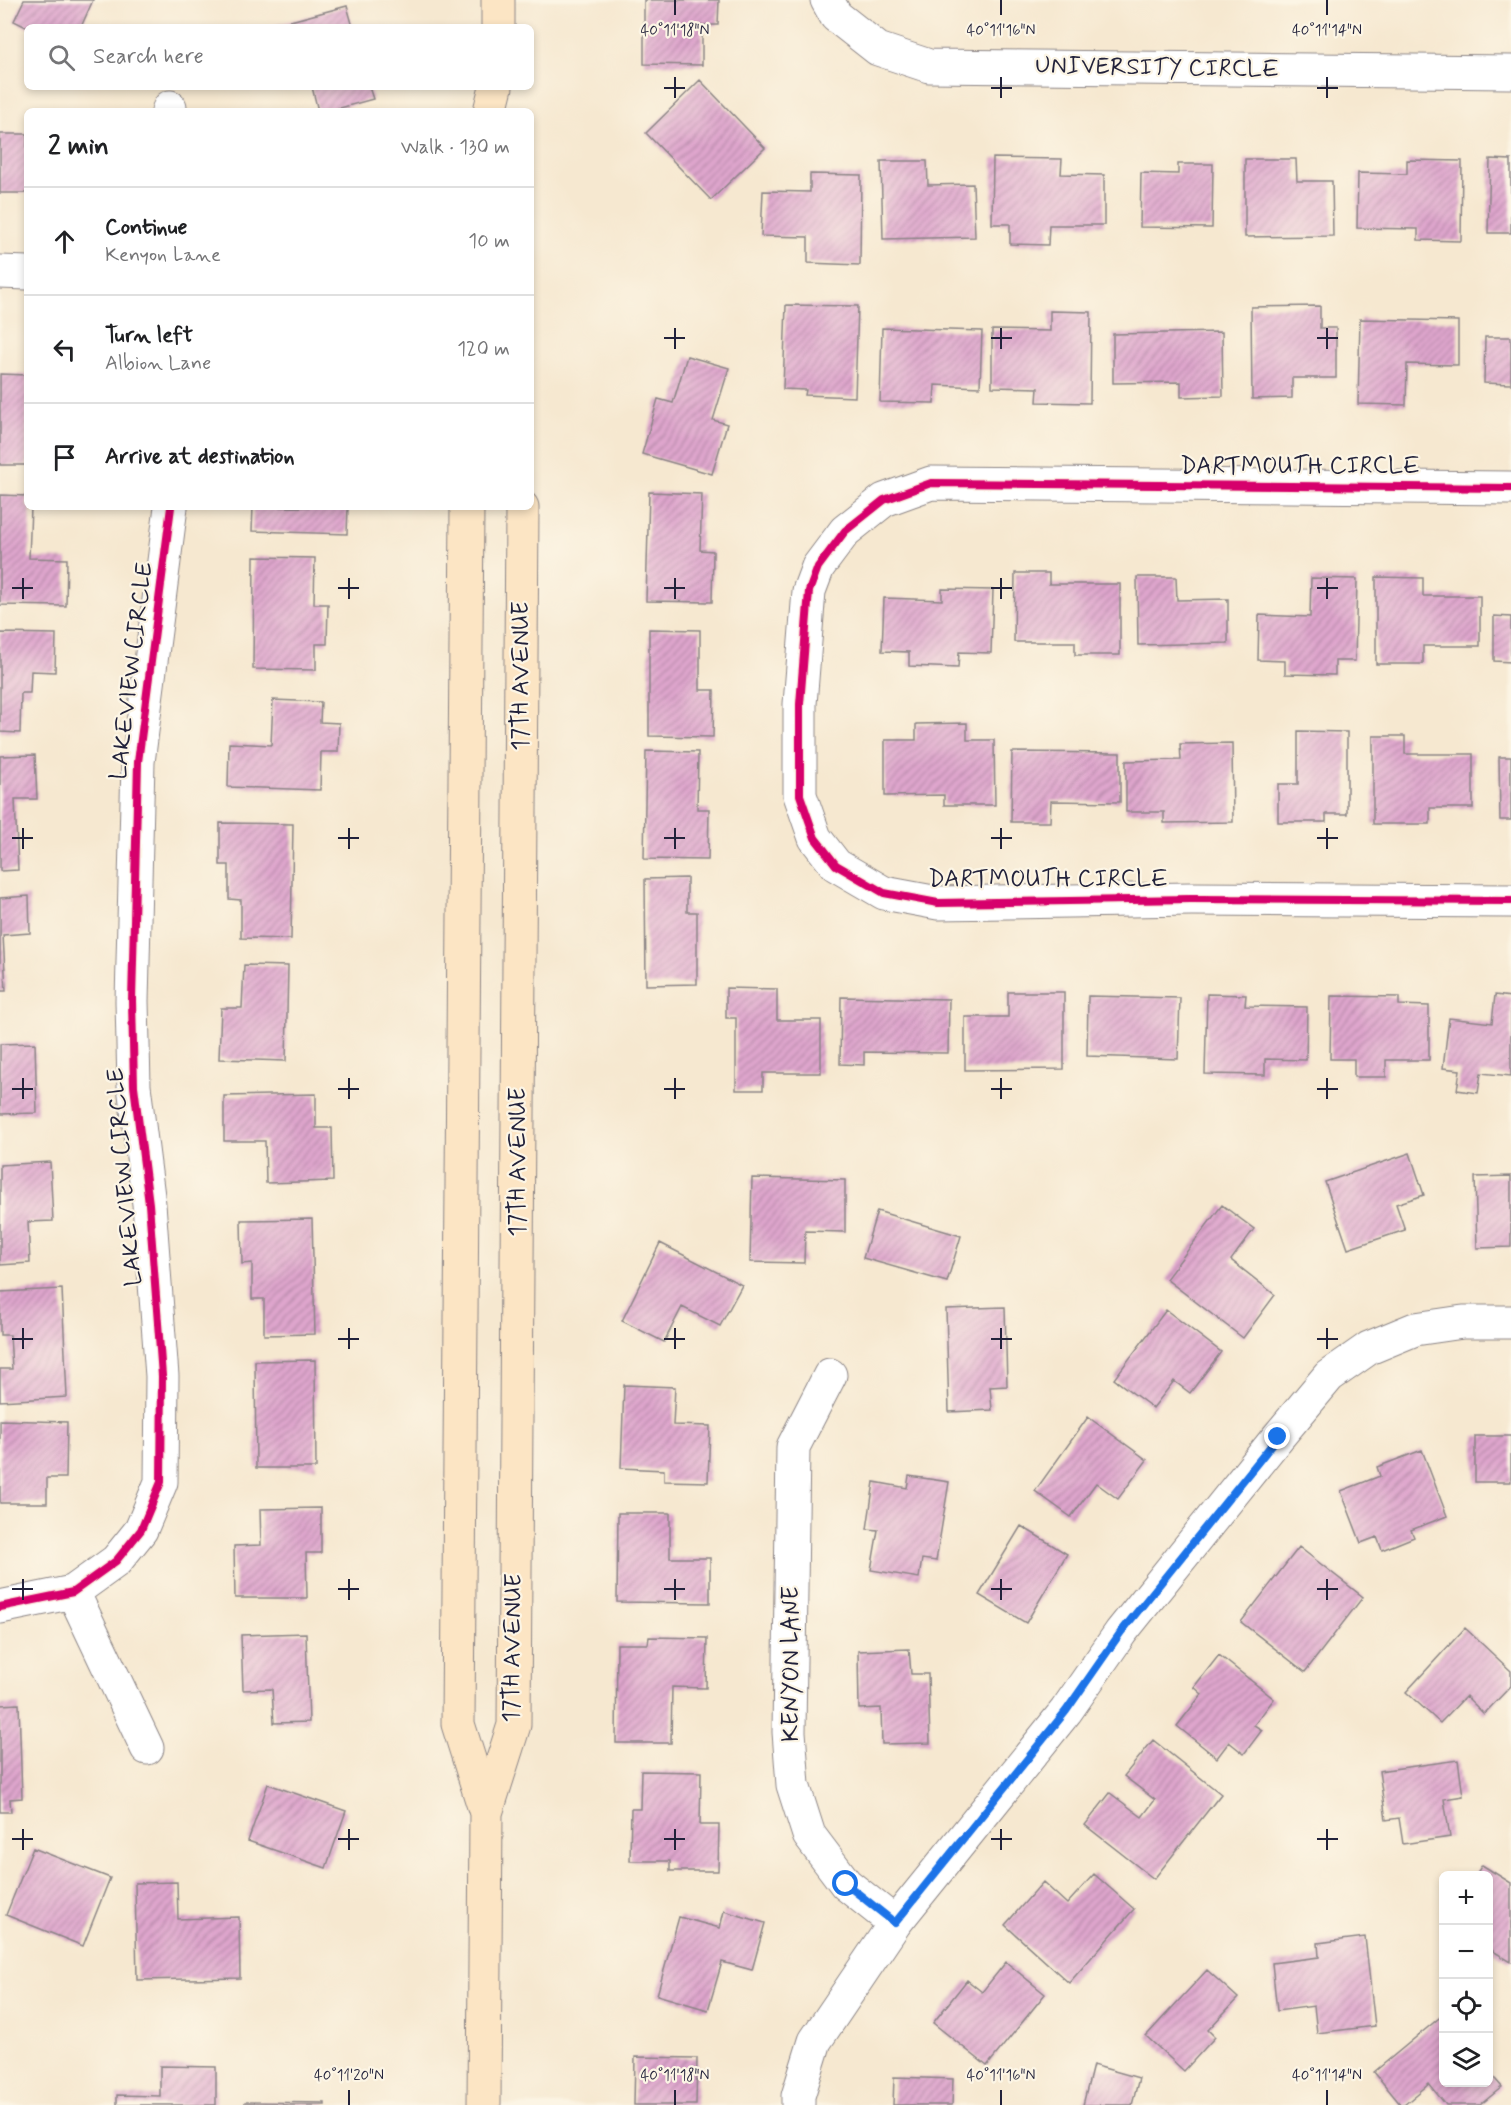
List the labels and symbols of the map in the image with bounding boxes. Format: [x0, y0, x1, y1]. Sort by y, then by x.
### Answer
text: 40°11'18"N [640, 21, 710, 41]
text: 40°11'16"N [966, 21, 1036, 41]
text: 40°11'14"N [1292, 21, 1362, 41]
street label: UNIVERSITY CIRCLE [1035, 50, 1279, 86]
street label: DARTMOUTH CIRCLE [1180, 451, 1420, 482]
street label: LAKEVIEW CIRCLE [103, 560, 161, 782]
street label: 17TH AVENUE [506, 601, 537, 751]
street label: DARTMOUTH CIRCLE [928, 864, 1168, 895]
street label: LAKEVIEW CIRCLE [100, 1066, 150, 1288]
street label: 17TH AVENUE [503, 1087, 534, 1237]
route end [1264, 1423, 1290, 1449]
street label: 17TH AVENUE [496, 1573, 530, 1723]
street label: KENYON LANE [776, 1586, 807, 1742]
route start [832, 1870, 858, 1896]
text: 40°11'20"N [314, 2066, 384, 2086]
text: 40°11'18"N [640, 2066, 710, 2086]
text: 40°11'16"N [966, 2066, 1036, 2086]
text: 40°11'14"N [1292, 2066, 1362, 2086]

